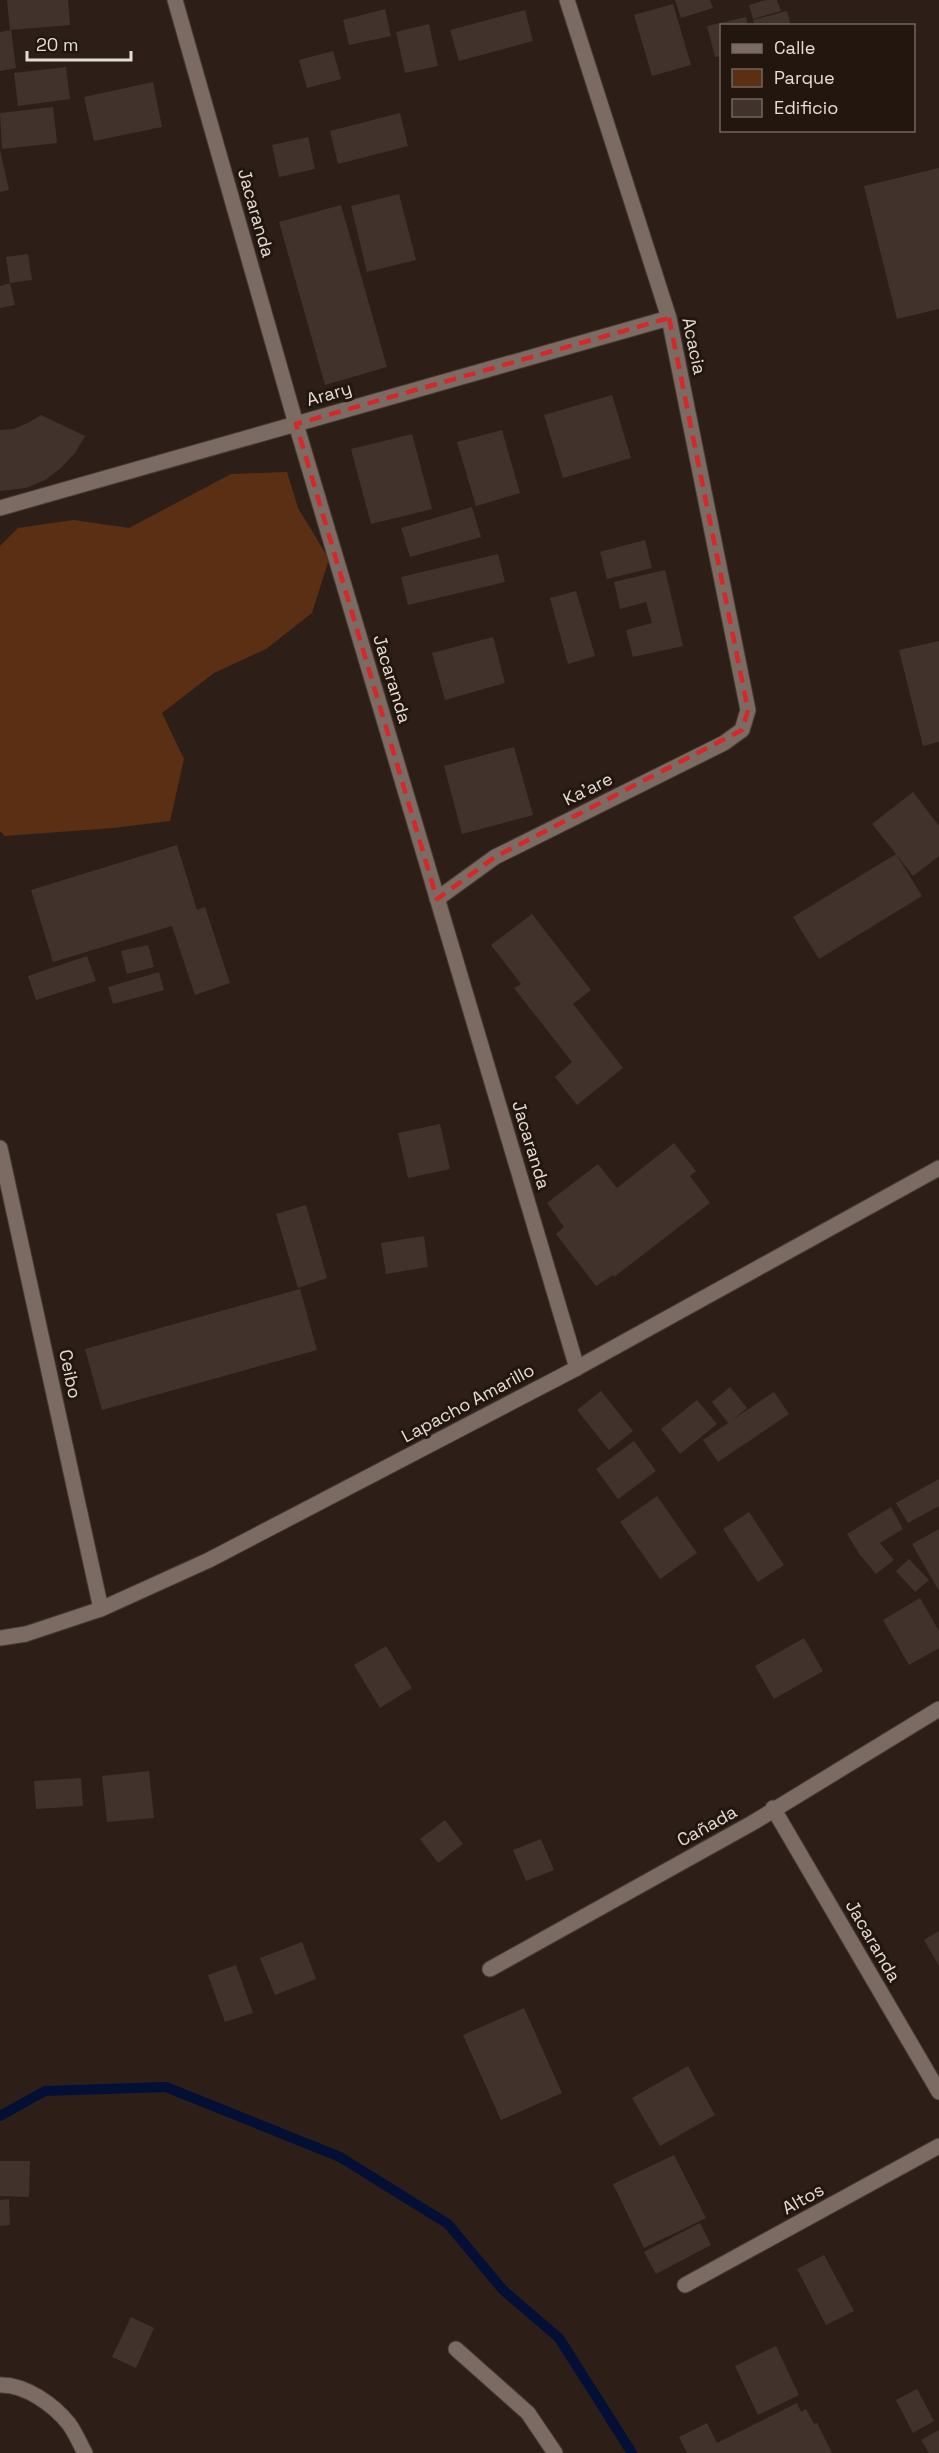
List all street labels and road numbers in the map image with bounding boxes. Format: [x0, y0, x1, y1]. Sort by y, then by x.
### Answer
street label: Jacaranda [233, 166, 280, 260]
street label: Acacia [677, 315, 712, 377]
street label: Arary [304, 376, 354, 411]
street label: Jacaranda [368, 632, 417, 726]
street label: Ka'are [559, 767, 616, 810]
street label: Jacaranda [507, 1098, 556, 1192]
street label: Ceibo [54, 1347, 87, 1400]
street label: Lapacho Amarillo [397, 1358, 538, 1447]
street label: Cañada [673, 1800, 741, 1851]
street label: Jacaranda [841, 1895, 906, 1986]
street label: Altos [778, 2178, 828, 2219]

